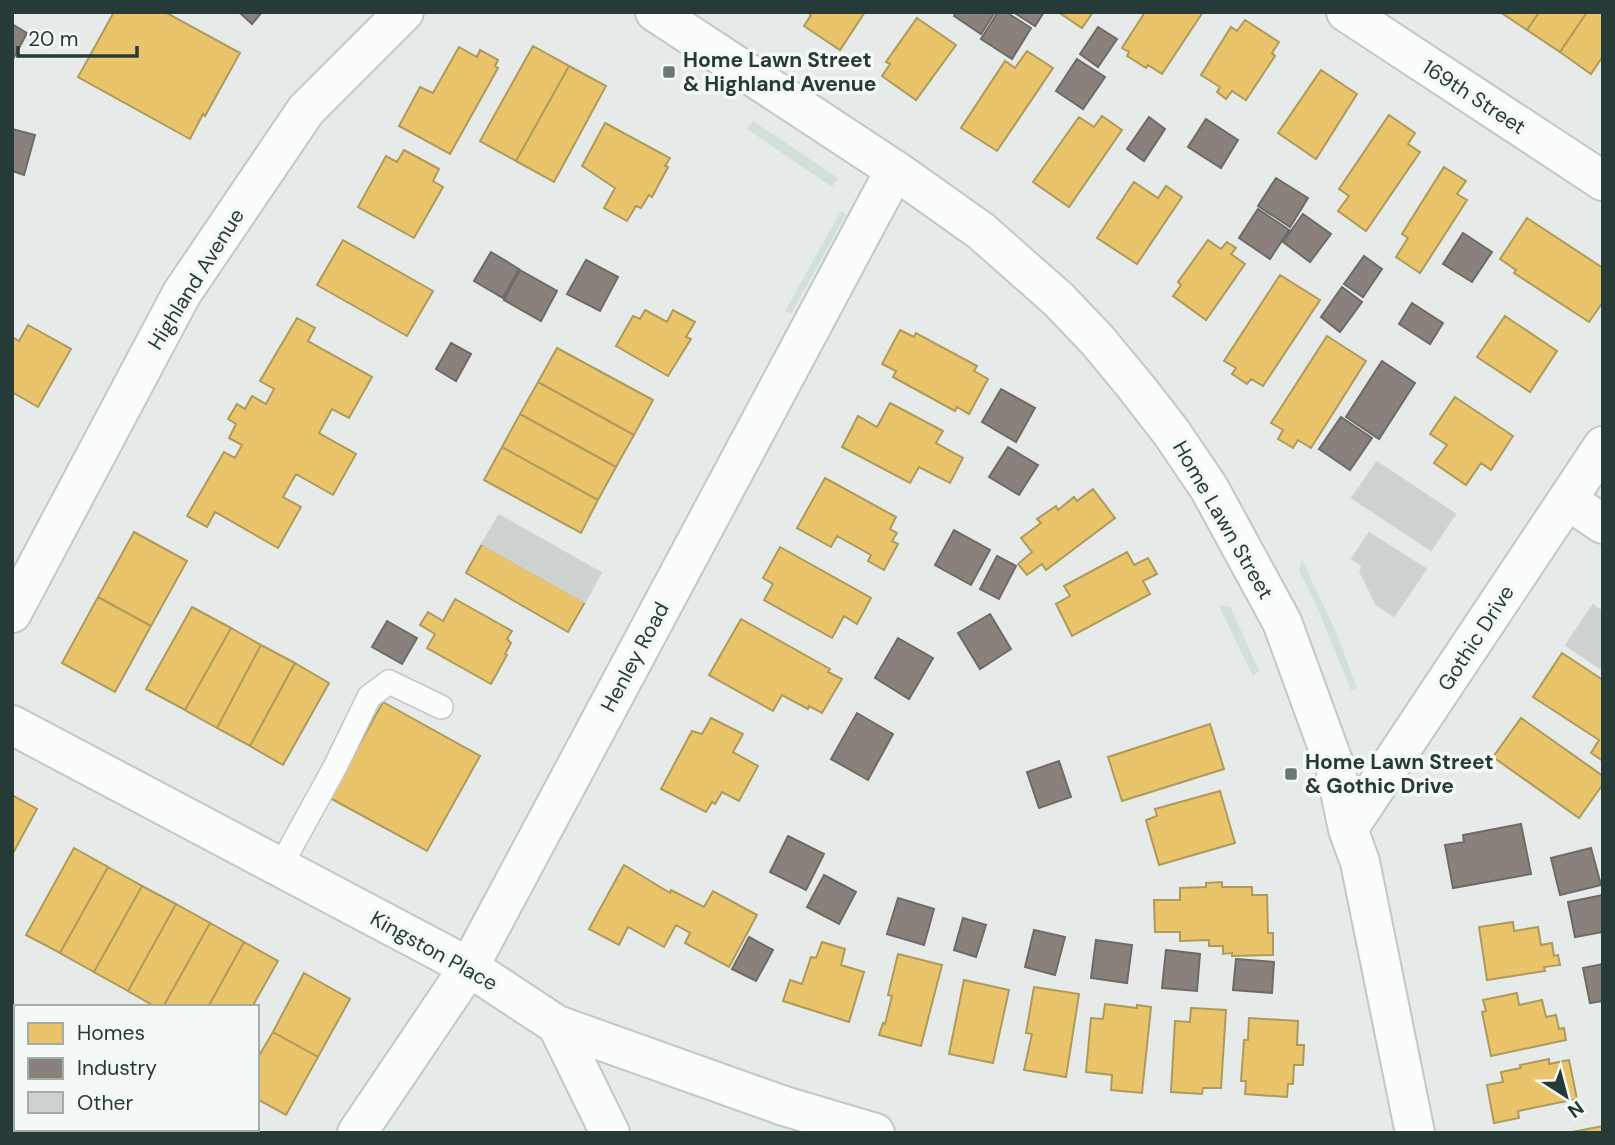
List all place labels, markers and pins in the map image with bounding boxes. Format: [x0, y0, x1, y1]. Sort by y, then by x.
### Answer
place label: Home Lawn Street & Highland Avenue [683, 46, 876, 98]
marker: Home Lawn Street & Highland Avenue [661, 64, 677, 80]
place label: Home Lawn Street & Gothic Drive [1305, 748, 1494, 800]
marker: Home Lawn Street & Gothic Drive [1283, 766, 1299, 782]

